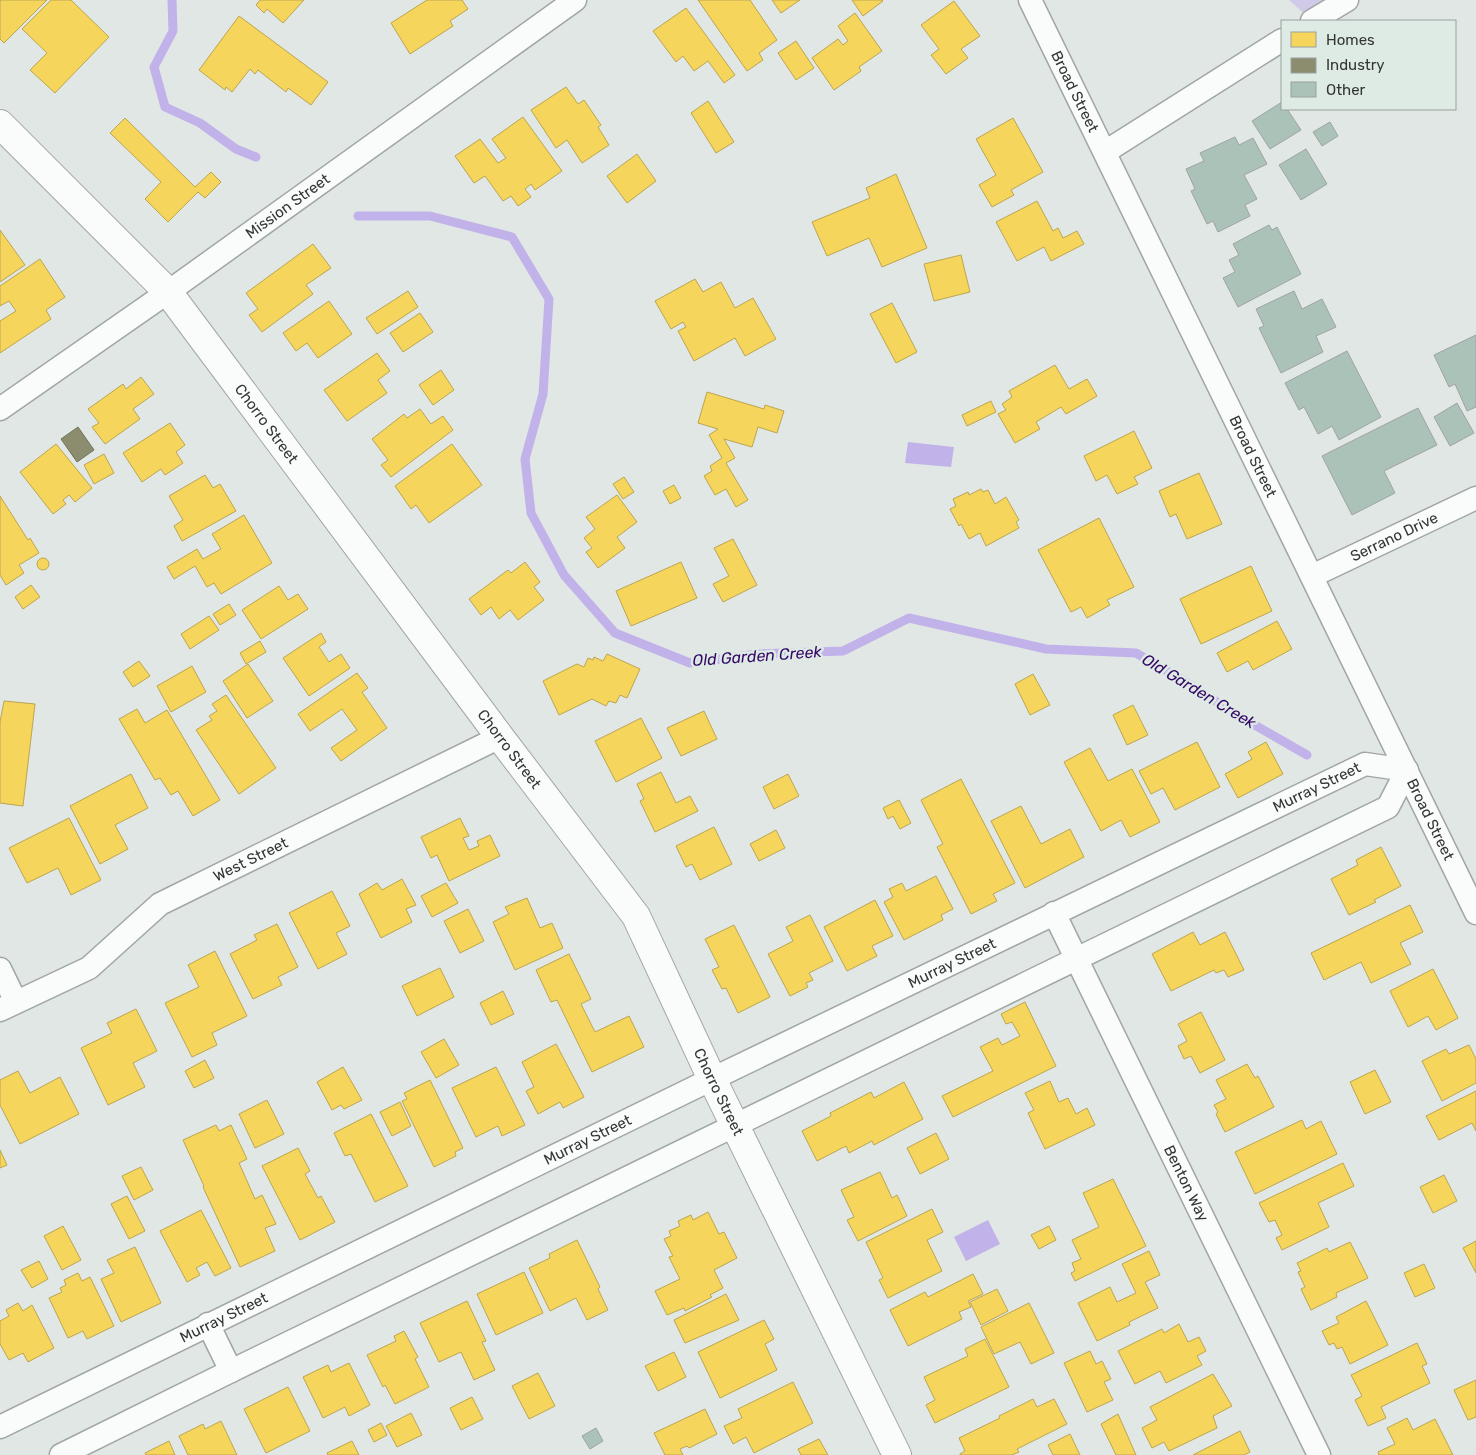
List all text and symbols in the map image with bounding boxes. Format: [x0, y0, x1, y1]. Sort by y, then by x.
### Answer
legend [1281, 20, 1456, 110]
text: Homes [1326, 31, 1375, 49]
street label: Broad Street [1047, 48, 1102, 135]
text: Industry [1326, 56, 1385, 74]
text: Other [1326, 81, 1366, 99]
street label: Mission Street [242, 170, 333, 242]
street label: Chorro Street [231, 380, 302, 467]
street label: Broad Street [1225, 413, 1281, 500]
street label: Serrano Drive [1347, 508, 1441, 565]
water label: Old Garden Creek [692, 642, 823, 670]
water label: Old Garden Creek [1139, 650, 1260, 733]
street label: Chorro Street [474, 706, 545, 792]
street label: Murray Street [1270, 758, 1364, 816]
street label: Broad Street [1403, 776, 1458, 863]
street label: West Street [210, 834, 291, 885]
street label: Murray Street [905, 934, 999, 992]
street label: Chorro Street [690, 1045, 747, 1139]
street label: Murray Street [541, 1111, 634, 1169]
street label: Benton Way [1160, 1142, 1212, 1224]
street label: Murray Street [177, 1289, 271, 1347]

